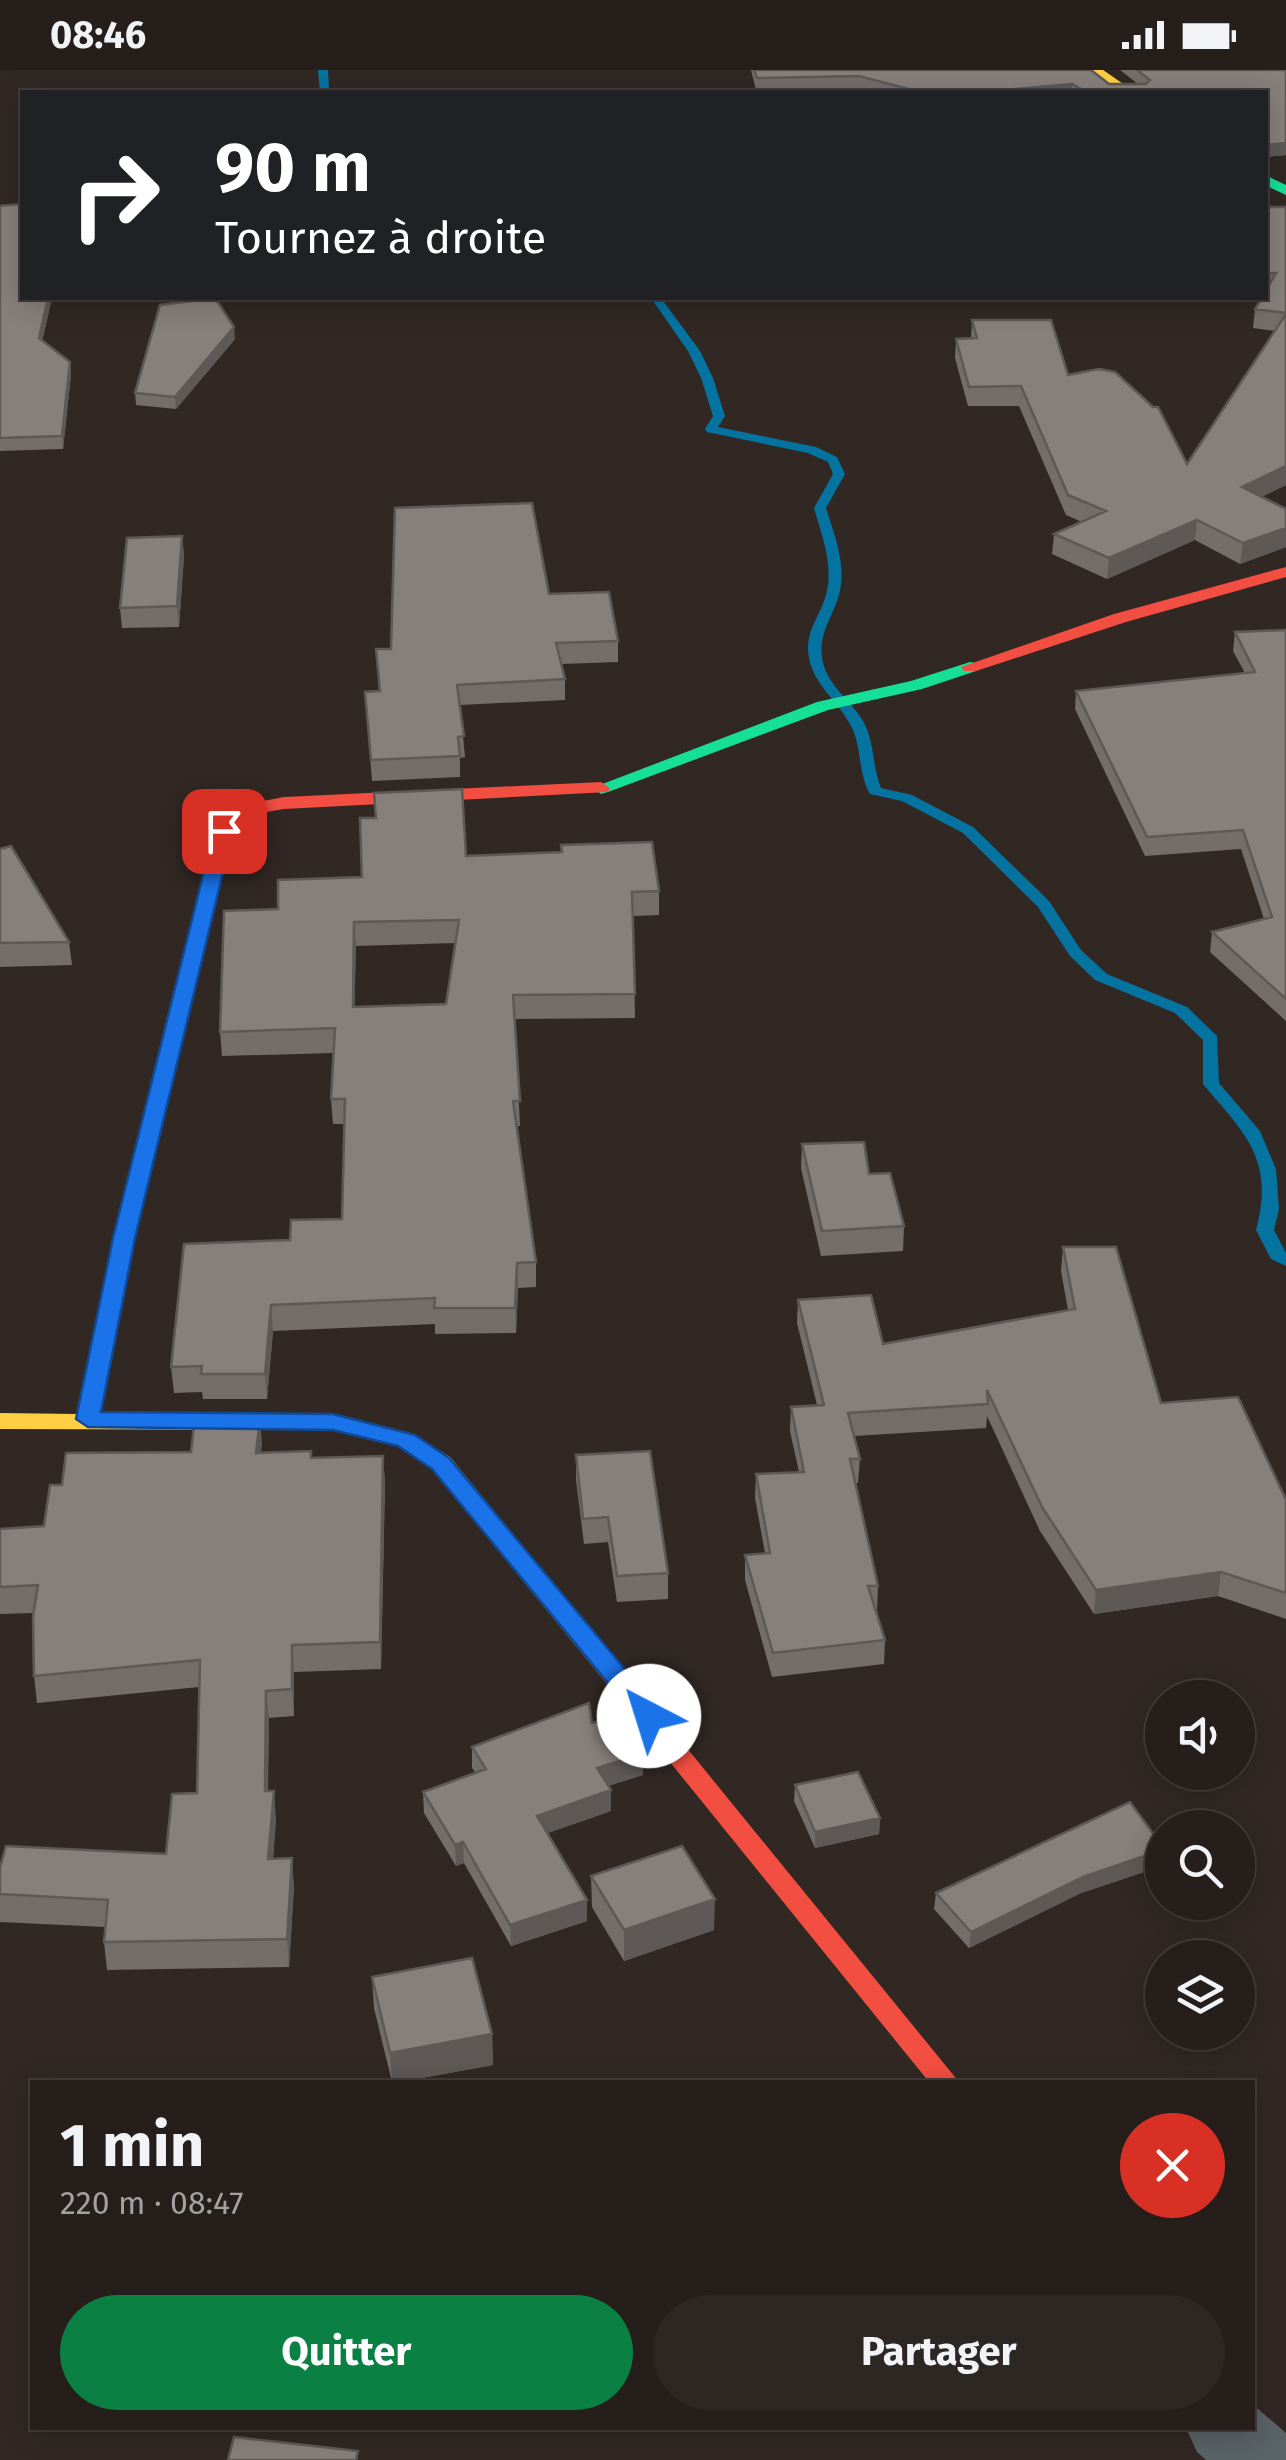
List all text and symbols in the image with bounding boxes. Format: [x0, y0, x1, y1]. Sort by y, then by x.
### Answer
text: 08:46 [50, 12, 146, 58]
text: 90 m [215, 126, 371, 210]
icon: right [50, 130, 180, 260]
text: Tournez à droite [215, 211, 546, 265]
pin [182, 789, 267, 874]
icon: arrive [197, 804, 252, 859]
position arrow [597, 1664, 701, 1768]
map controls [1145, 1680, 1255, 2050]
button: sound [1145, 1680, 1255, 1790]
button: search [1145, 1810, 1255, 1920]
button: layers [1145, 1940, 1255, 2050]
text: 1 min [60, 2110, 204, 2182]
button: close [1120, 2113, 1225, 2218]
text: 220 m · 08:47 [60, 2184, 244, 2222]
button: Quitter [60, 2295, 633, 2410]
button: Partager [653, 2295, 1225, 2410]

